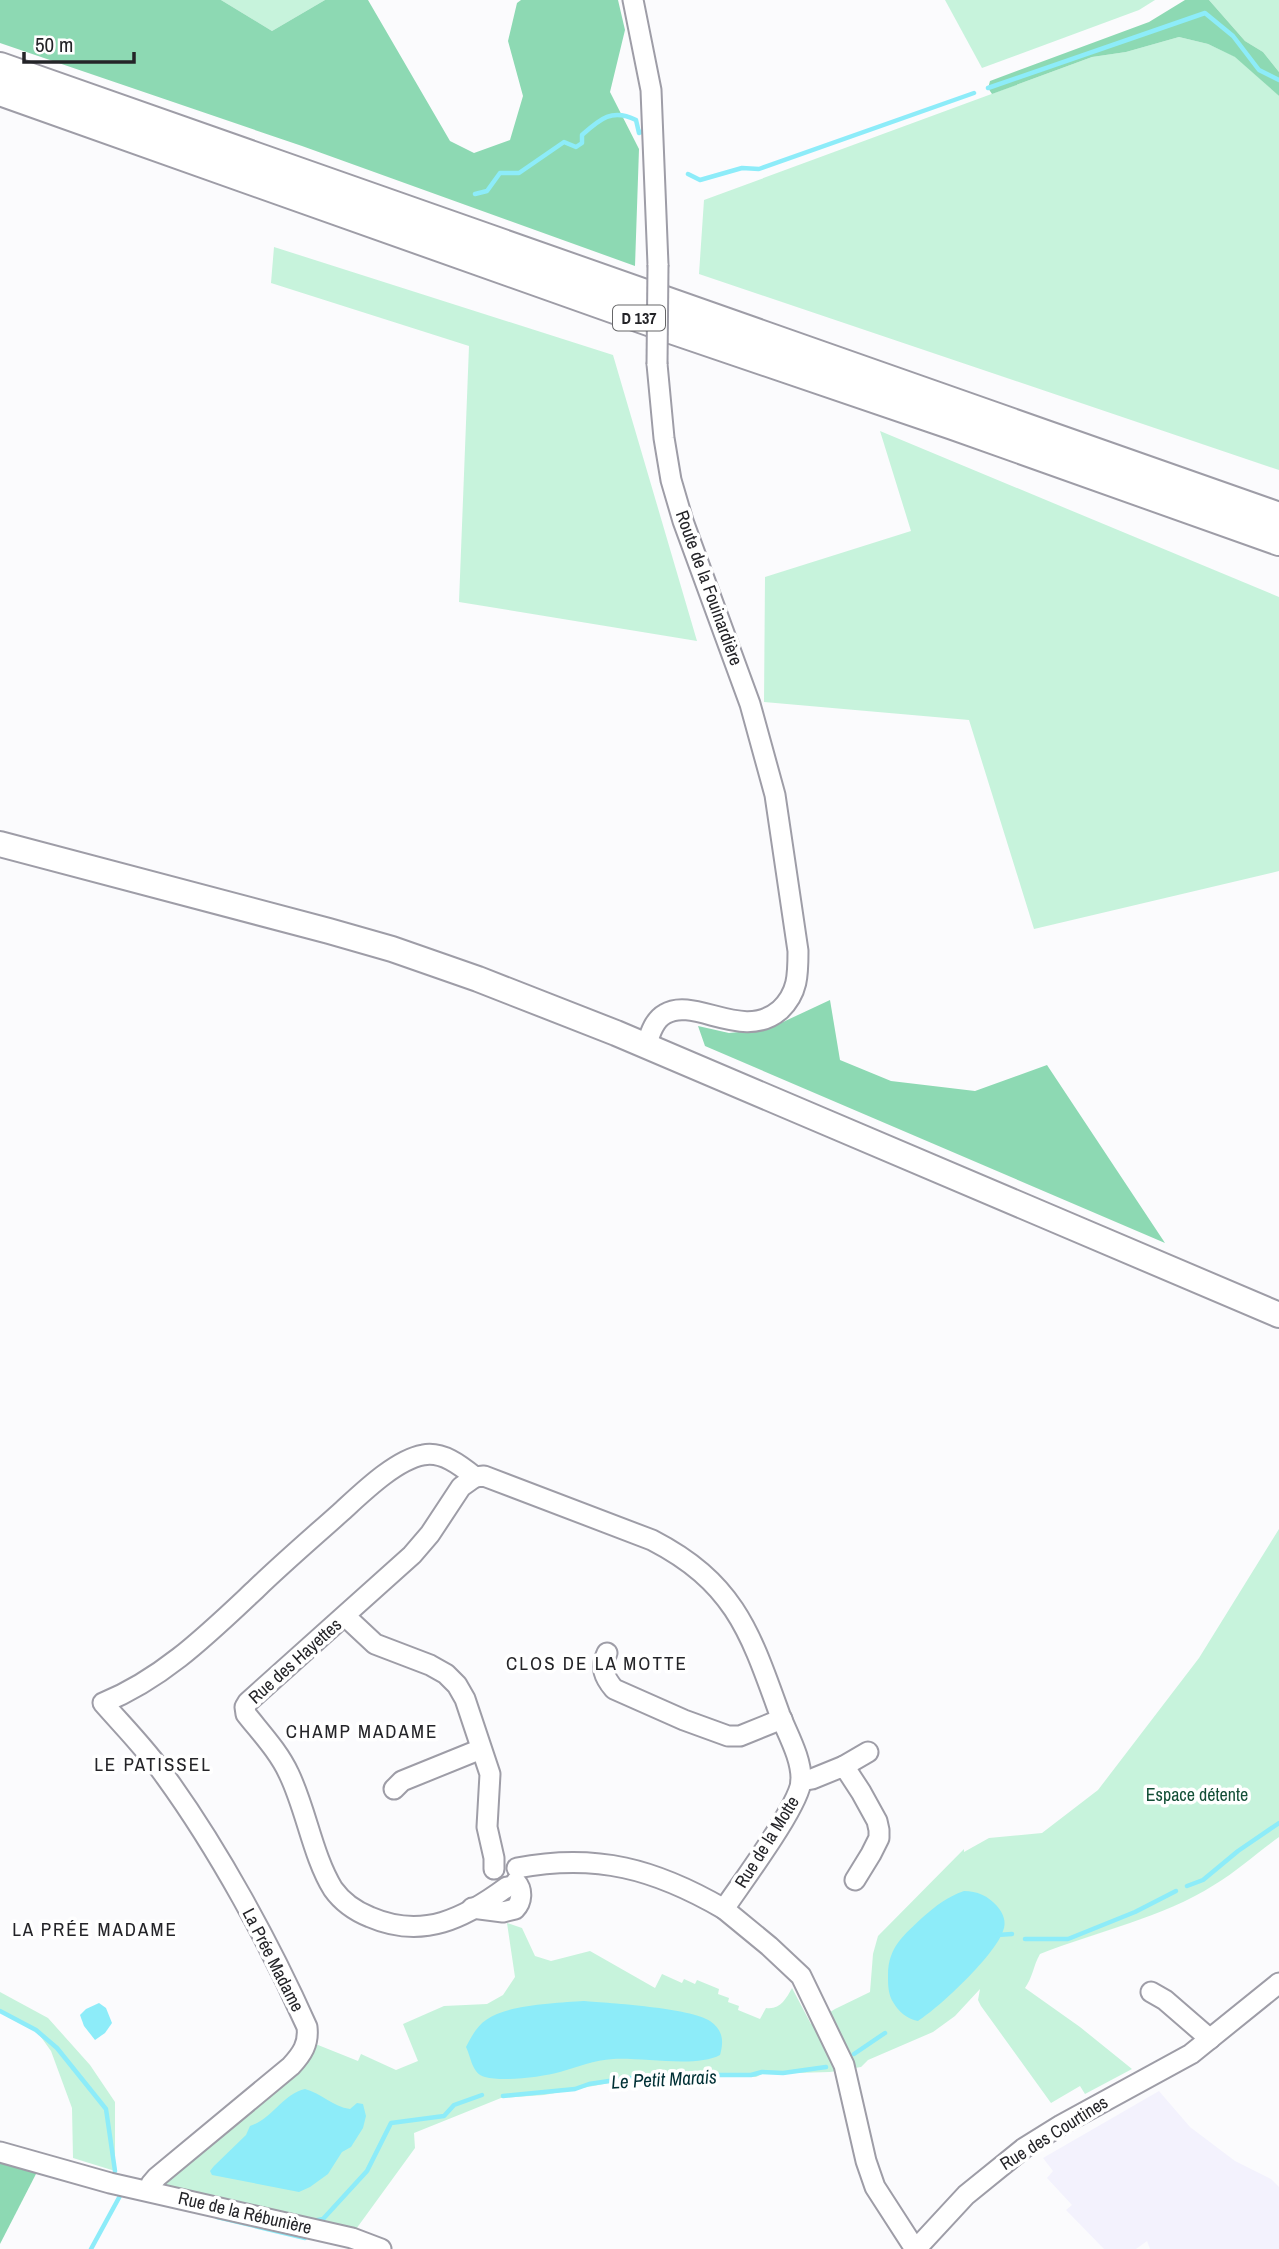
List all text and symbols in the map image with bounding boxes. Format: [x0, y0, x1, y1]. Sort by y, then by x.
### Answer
scale bar [24, 21, 135, 65]
text: 50 m [35, 30, 73, 59]
road number: D 137 [613, 306, 665, 330]
street label: Route de la Fouinardière [670, 507, 749, 669]
street label: Rue des Hayettes [243, 1612, 347, 1709]
district label: CLOS DE LA MOTTE [506, 1650, 688, 1676]
district label: CHAMP MADAME [286, 1718, 438, 1744]
district label: LE PATISSEL [94, 1751, 212, 1777]
park label: Espace détente [1146, 1782, 1248, 1807]
street label: Rue de la Motte [728, 1791, 805, 1893]
street label: La Prée Madame [237, 1904, 310, 2016]
district label: LA PRÉE MADAME [12, 1916, 178, 1942]
water label: Le Petit Marais [611, 2063, 718, 2095]
street label: Rue des Courtines [995, 2089, 1113, 2176]
street label: Rue de la Rébunière [176, 2185, 314, 2240]

